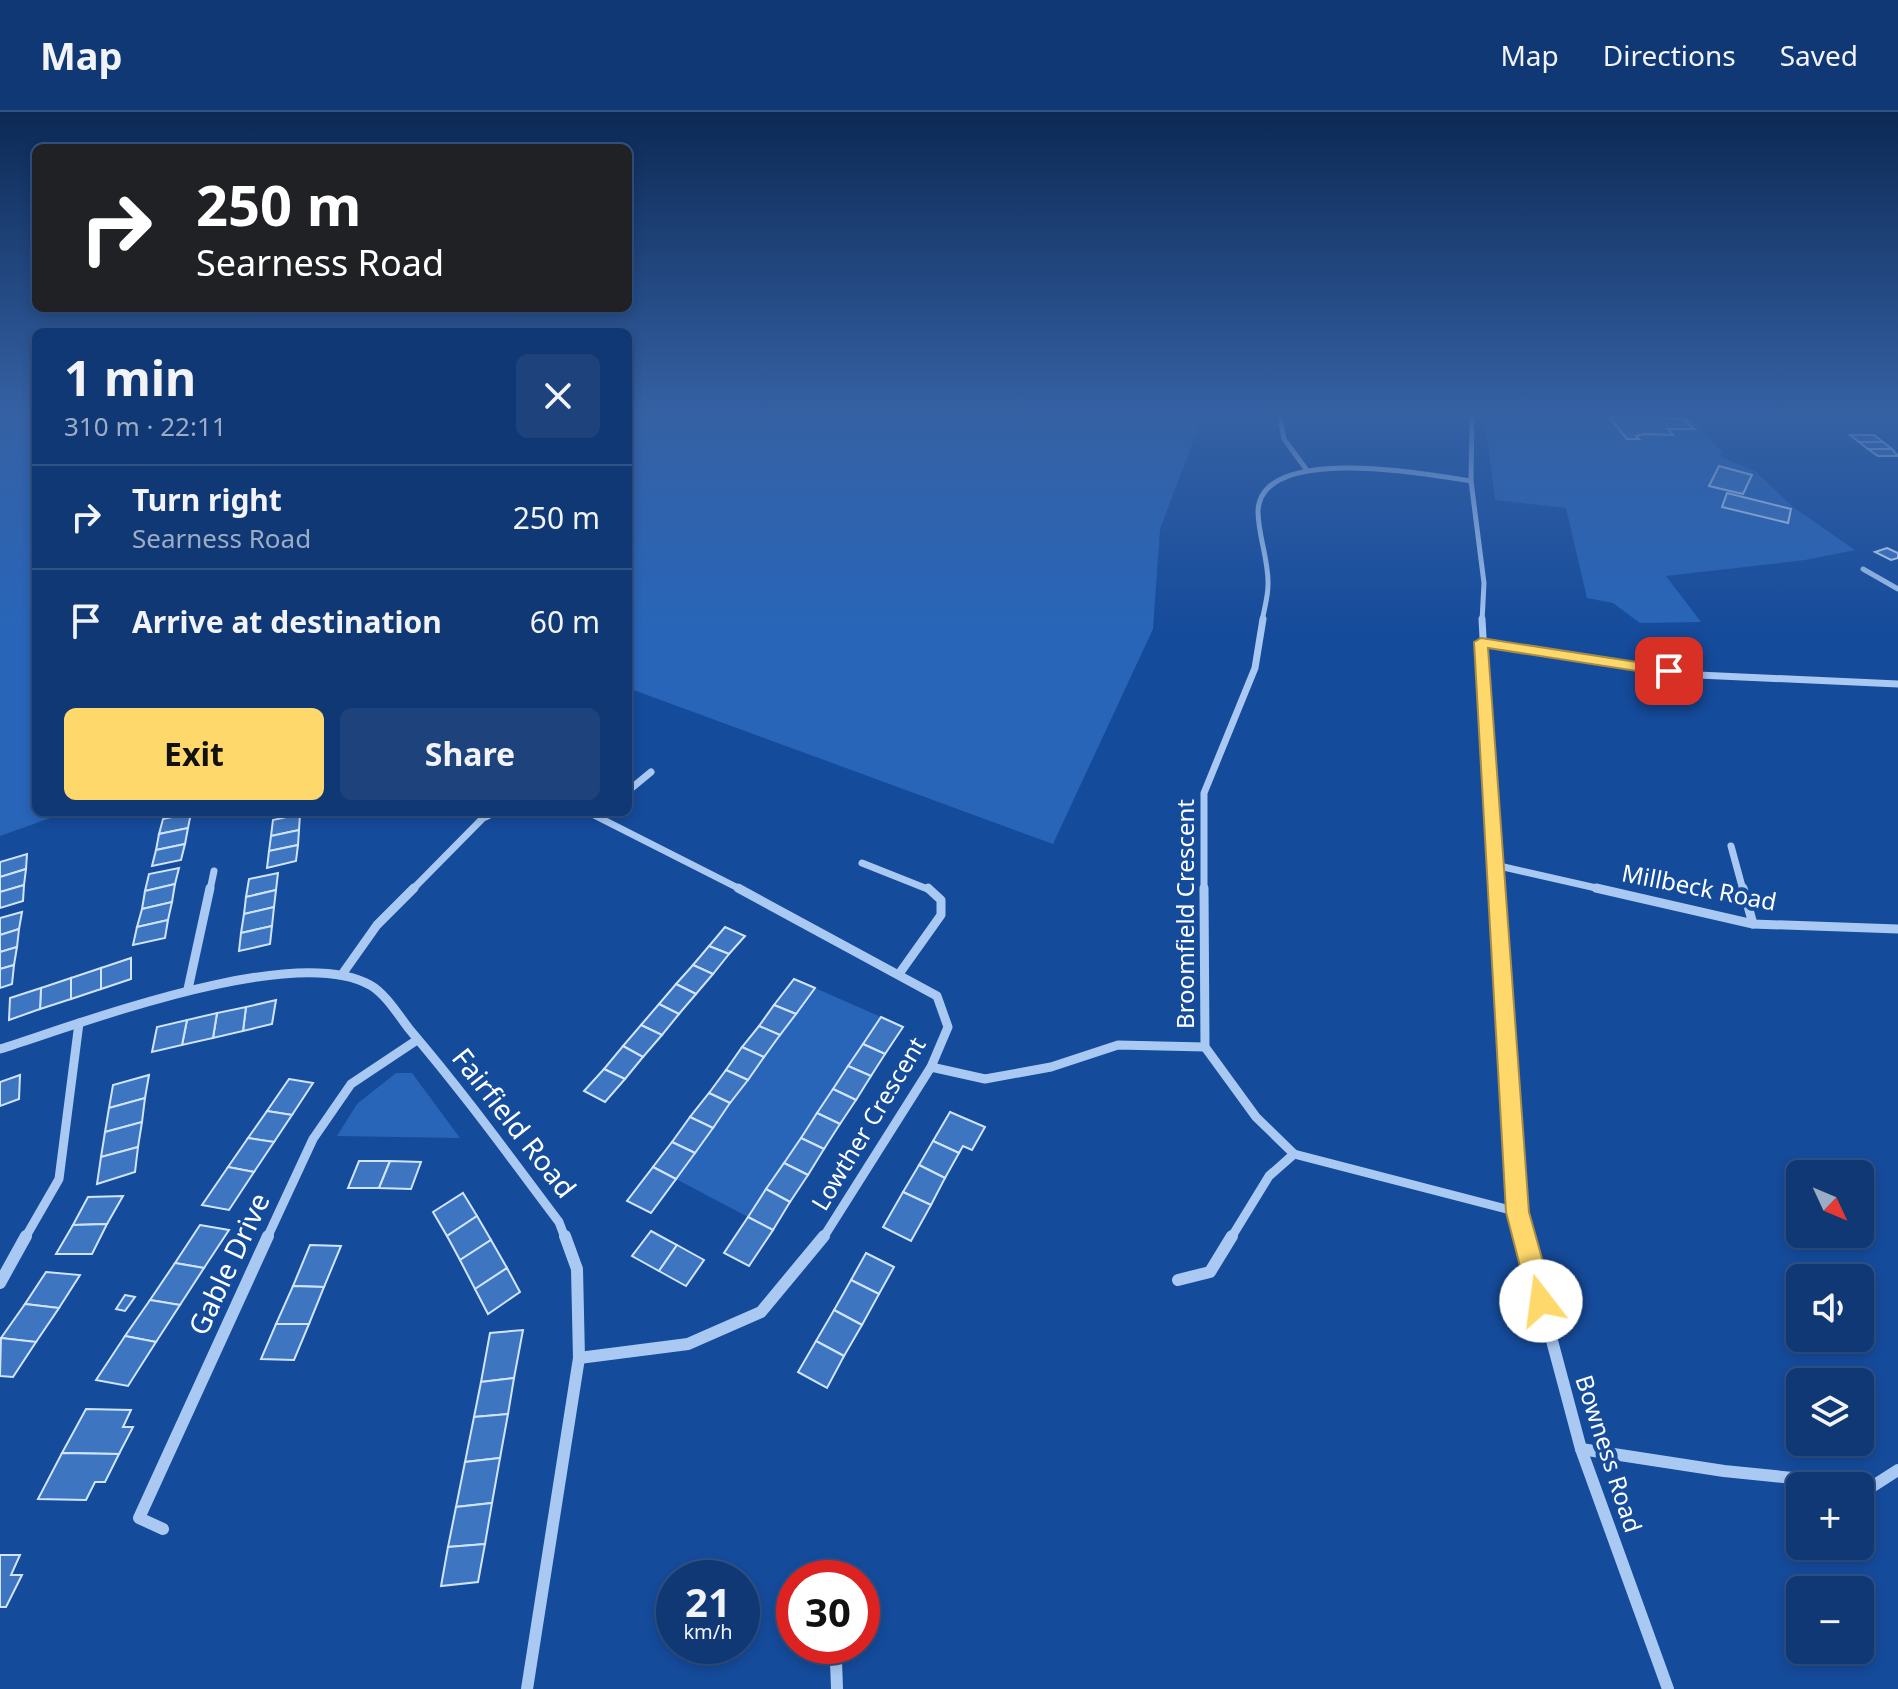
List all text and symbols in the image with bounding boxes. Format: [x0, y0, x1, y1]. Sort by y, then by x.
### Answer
text: Map [40, 29, 123, 81]
text: Map [1500, 36, 1559, 74]
text: Directions [1603, 36, 1736, 74]
text: Saved [1780, 36, 1858, 74]
text: 250 m [196, 166, 361, 242]
icon: right [64, 176, 168, 280]
text: Searness Road [196, 238, 444, 287]
text: 1 min [64, 345, 196, 410]
button: close [516, 354, 600, 438]
text: 310 m · 22:11 [64, 408, 227, 444]
text: Turn right [132, 479, 282, 520]
icon: right [64, 495, 108, 539]
text: 250 m [513, 497, 600, 538]
text: Searness Road [132, 520, 311, 556]
icon: arrive [64, 599, 108, 643]
text: Arrive at destination [132, 601, 442, 642]
text: 60 m [530, 601, 600, 642]
pin [1635, 637, 1703, 705]
icon: arrive [1647, 649, 1691, 693]
button: Exit [64, 708, 324, 800]
button: Share [340, 708, 600, 800]
street label: Broomfield Crescent [1168, 799, 1201, 1029]
street label: Millbeck Road [1619, 855, 1779, 918]
street label: Lowther Crescent [803, 1030, 933, 1216]
street label: Fairfield Road [444, 1039, 585, 1205]
north arrow [1786, 1160, 1874, 1248]
map controls [1786, 1160, 1874, 1664]
street label: Gable Drive [179, 1186, 278, 1341]
position arrow [1499, 1259, 1583, 1343]
button: sound [1786, 1264, 1874, 1352]
button: layers [1786, 1368, 1874, 1456]
street label: Bowness Road [1568, 1371, 1650, 1537]
button: + [1786, 1472, 1874, 1560]
speed limit sign: 30 [776, 1560, 880, 1664]
text: 21 [685, 1574, 731, 1629]
button: − [1786, 1576, 1874, 1664]
text: km/h [683, 1618, 733, 1645]

